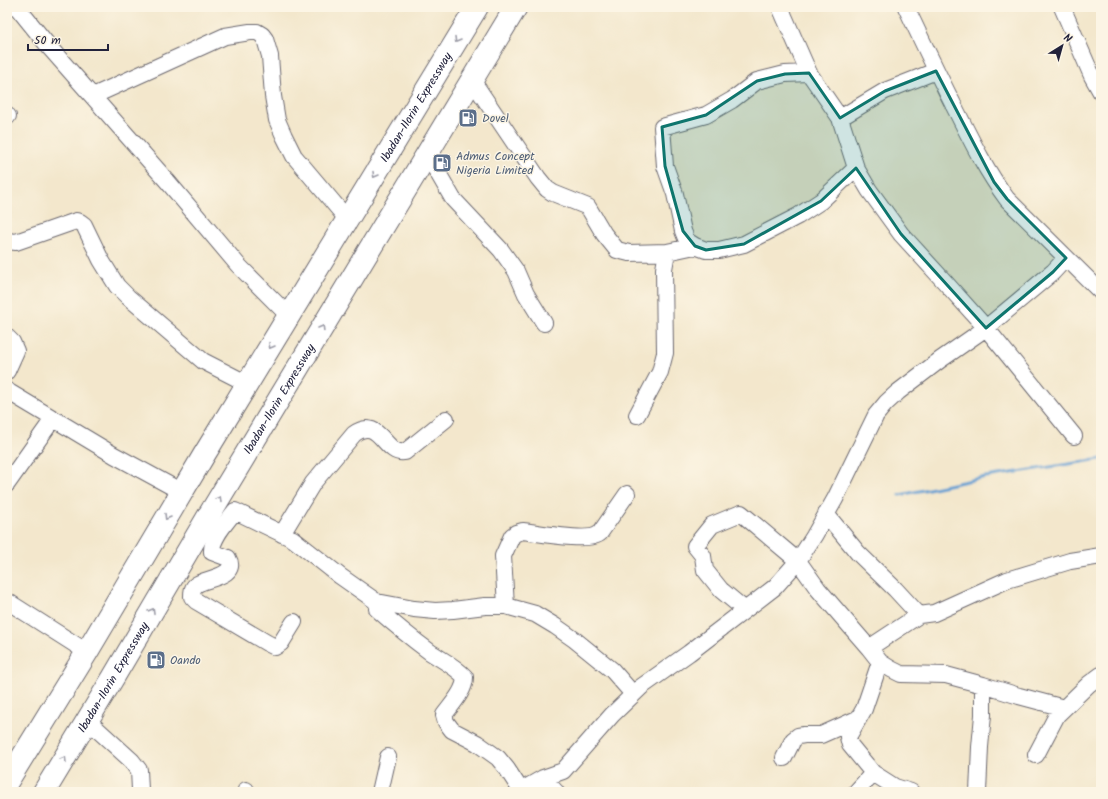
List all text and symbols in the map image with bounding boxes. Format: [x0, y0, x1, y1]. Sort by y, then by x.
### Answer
scale bar [28, 26, 108, 52]
north arrow [1042, 26, 1082, 66]
text: N [1059, 30, 1076, 48]
text: 50 m [34, 31, 61, 50]
one-way arrow [454, 36, 462, 43]
street label: Ibadan-Ilorin Expressway [375, 48, 457, 166]
fuel station icon: Dovel [457, 107, 479, 129]
place label: Dovel [482, 109, 509, 128]
place label: Admus Concept Nigeria Limited [456, 147, 535, 180]
fuel station icon: Admus Concept Nigeria Limited [431, 152, 453, 174]
one-way arrow [372, 171, 380, 178]
one-way arrow [317, 325, 325, 332]
street label: Ibadan-Ilorin Expressway [238, 340, 320, 458]
one-way arrow [268, 342, 276, 349]
one-way arrow [214, 496, 221, 503]
one-way arrow [165, 513, 172, 520]
one-way arrow [148, 608, 155, 615]
street label: Ibadan-Ilorin Expressway [73, 618, 154, 736]
fuel station icon: Oando [145, 649, 167, 671]
place label: Oando [170, 651, 201, 670]
one-way arrow [59, 756, 67, 763]

